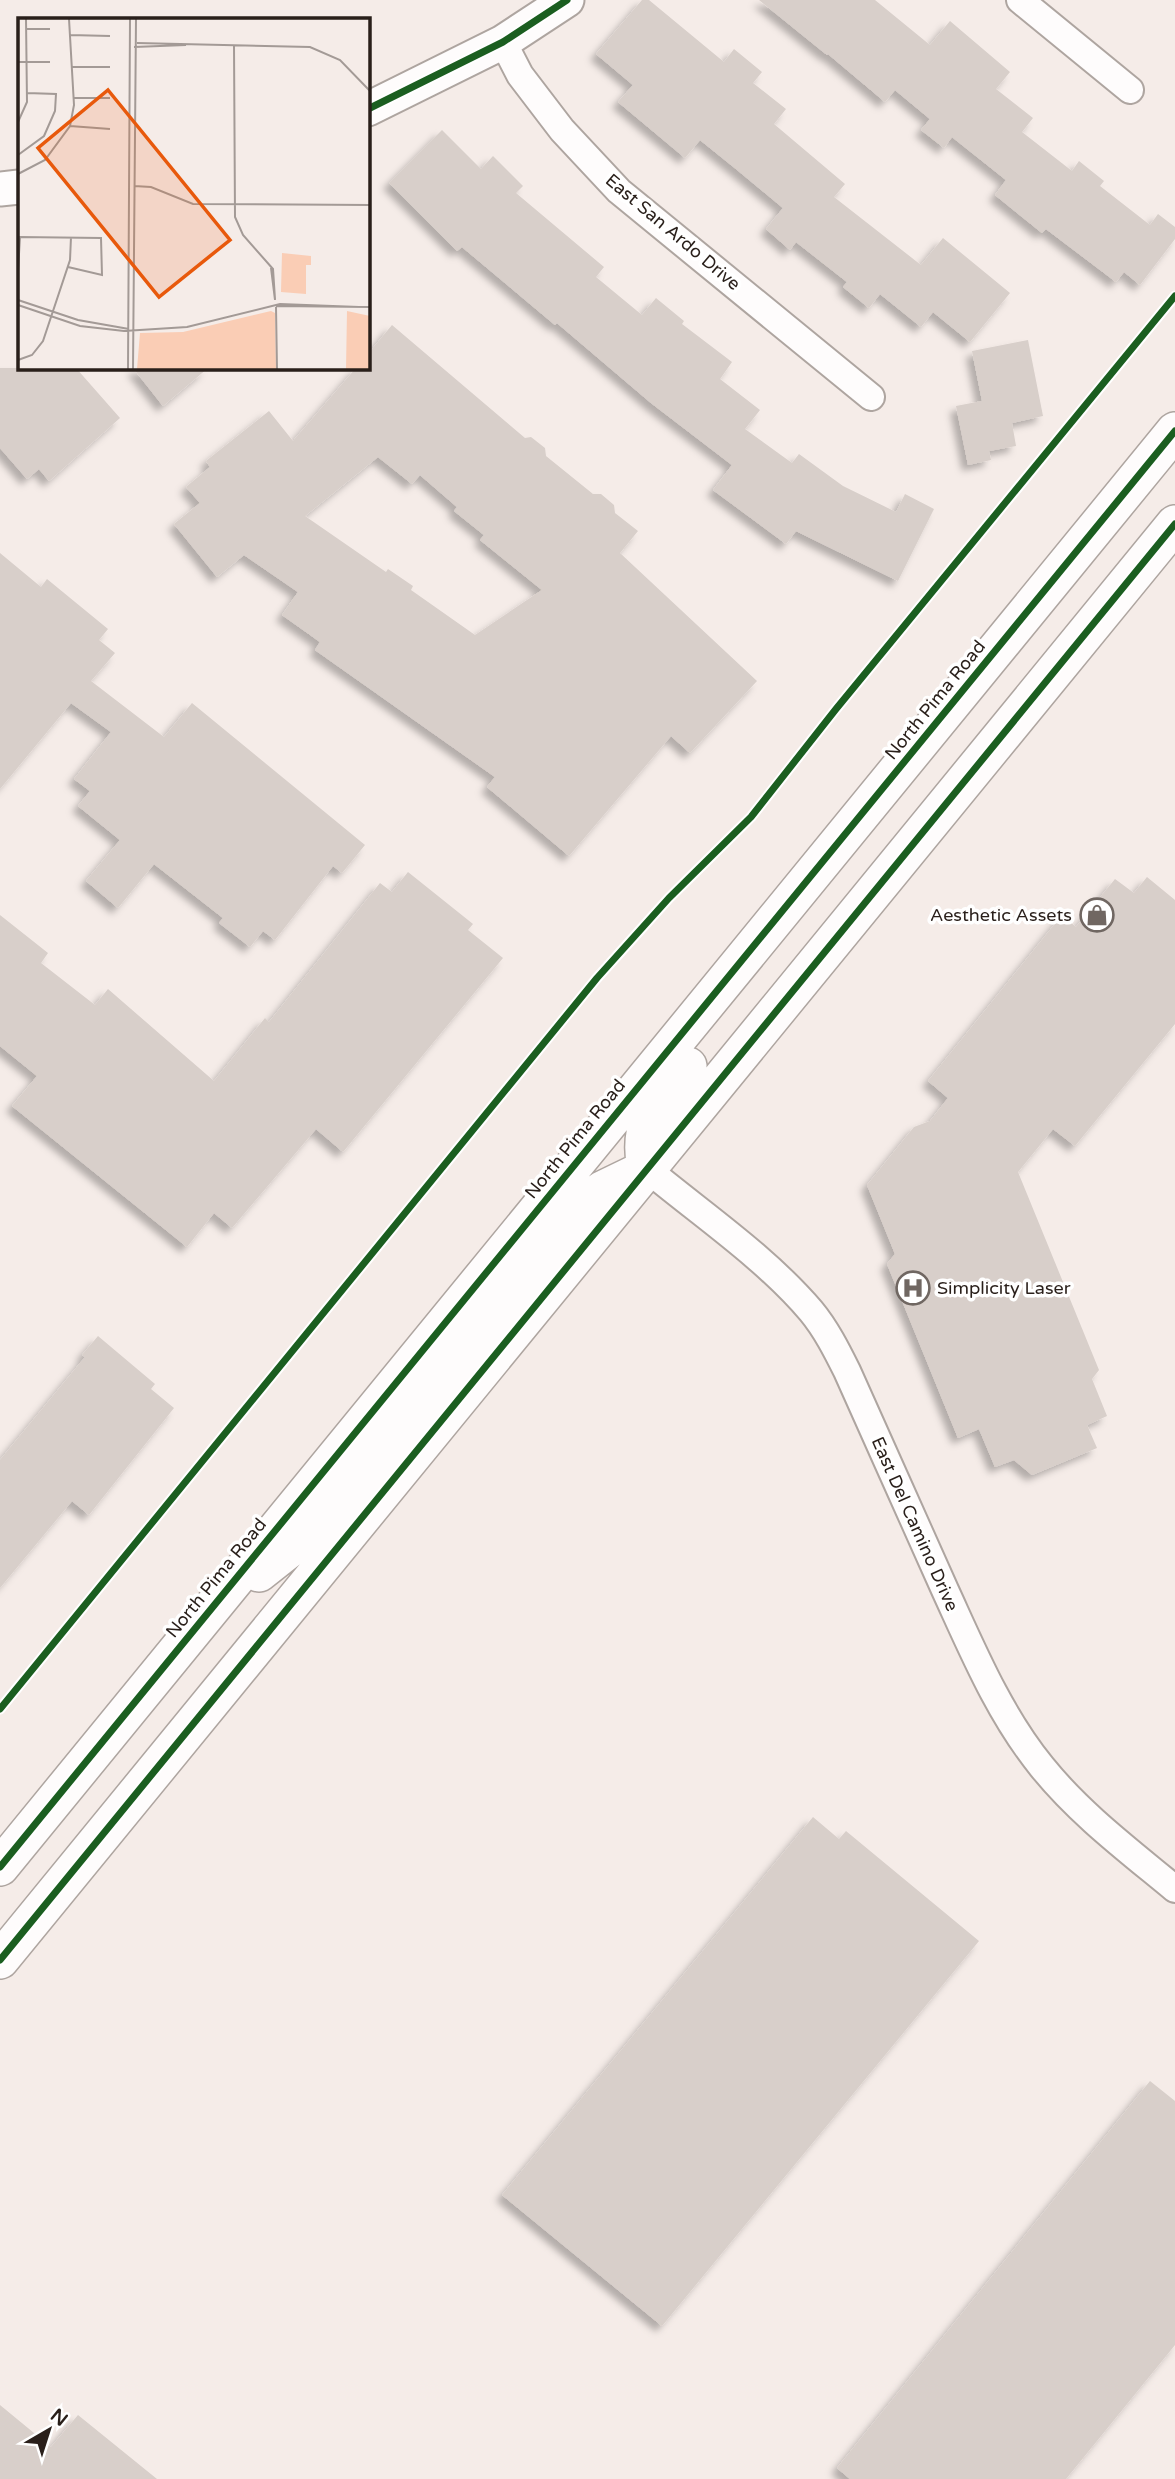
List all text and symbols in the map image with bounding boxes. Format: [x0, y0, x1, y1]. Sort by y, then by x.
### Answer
inset map [18, 18, 369, 369]
street label: East San Ardo Drive [601, 169, 745, 295]
street label: North Pima Road [880, 636, 990, 764]
shop icon: Aesthetic Assets [1078, 896, 1116, 934]
place label: Aesthetic Assets [930, 904, 1072, 926]
street label: North Pima Road [520, 1075, 630, 1203]
hospital icon: Simplicity Laser [894, 1269, 932, 1307]
place label: Simplicity Laser [937, 1277, 1071, 1299]
street label: East Del Camino Drive [867, 1433, 963, 1615]
street label: North Pima Road [161, 1514, 271, 1642]
north arrow [14, 2395, 84, 2465]
text: N [46, 2404, 72, 2431]

